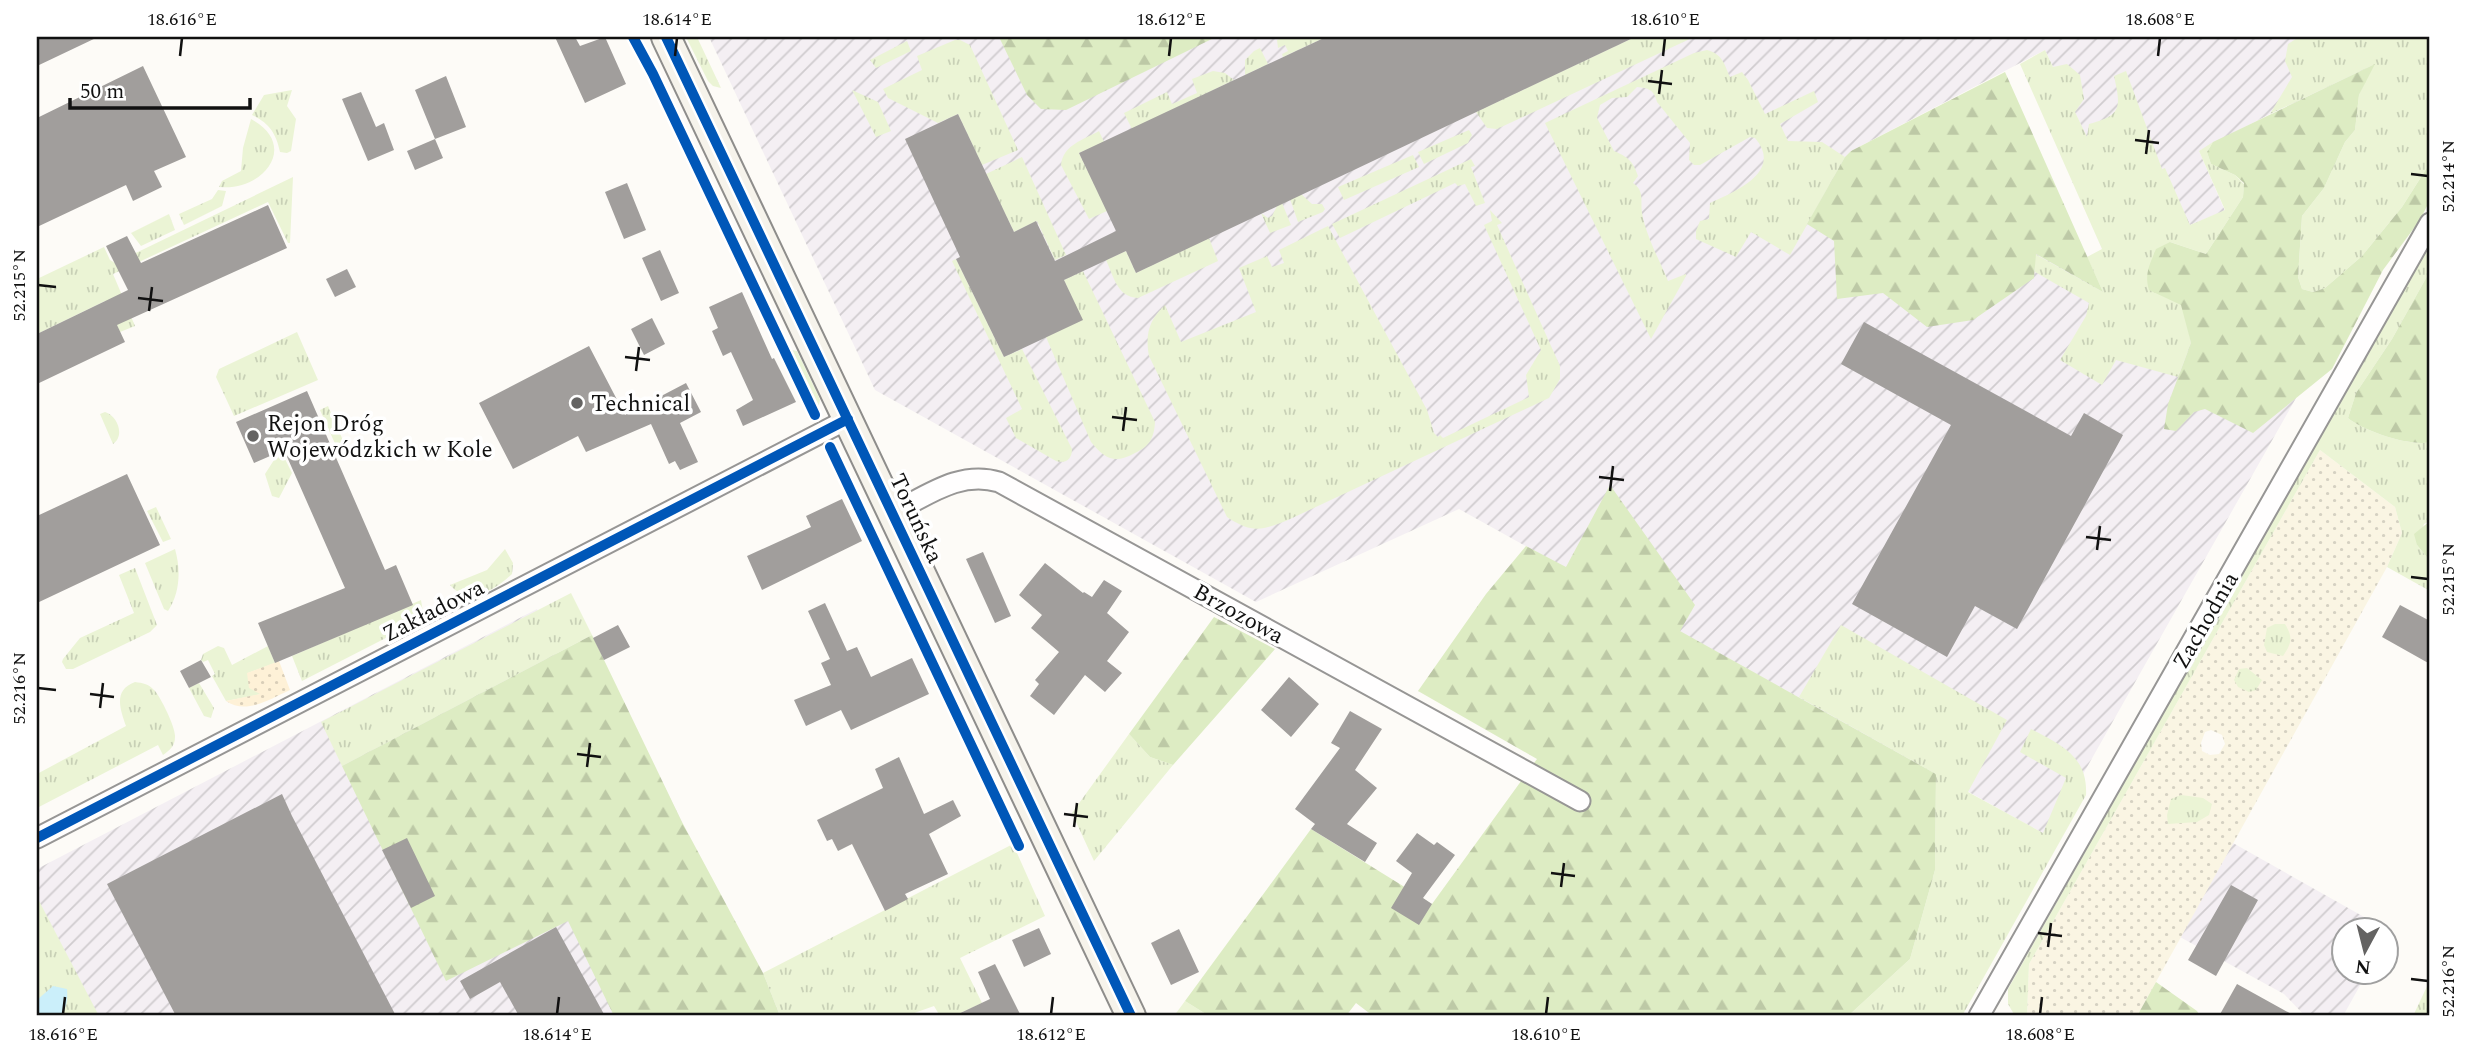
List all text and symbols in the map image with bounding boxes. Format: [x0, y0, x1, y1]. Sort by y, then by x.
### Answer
text: 18.616°E [147, 6, 217, 33]
text: 18.614°E [642, 6, 712, 33]
text: 18.612°E [1136, 6, 1206, 33]
text: 18.610°E [1630, 6, 1700, 33]
text: 18.608°E [2125, 6, 2195, 33]
scale bar [70, 66, 250, 110]
text: 50 m [80, 76, 124, 108]
text: 52.214°N [2435, 140, 2462, 212]
text: 52.215°N [6, 249, 33, 321]
place label: Technical [591, 387, 690, 422]
marker: Technical [569, 395, 585, 411]
place label: Rejon Dróg Wojewódzkich w Kole [267, 407, 493, 468]
marker: Rejon Dróg Wojewódzkich w Kole [245, 428, 261, 444]
street label: Toruńska [880, 468, 952, 569]
text: 52.215°N [2435, 543, 2462, 615]
street label: Zachodnia [2164, 565, 2248, 676]
street label: Zakładowa [377, 571, 491, 652]
street label: Brzozowa [1186, 575, 1290, 654]
text: 52.216°N [6, 652, 33, 724]
north arrow [2330, 916, 2400, 986]
text: 52.216°N [2435, 945, 2462, 1017]
text: N [2354, 951, 2373, 982]
text: 18.616°E [28, 1021, 98, 1048]
text: 18.614°E [522, 1021, 592, 1048]
text: 18.612°E [1016, 1021, 1086, 1048]
text: 18.610°E [1511, 1021, 1581, 1048]
text: 18.608°E [2005, 1021, 2075, 1048]

